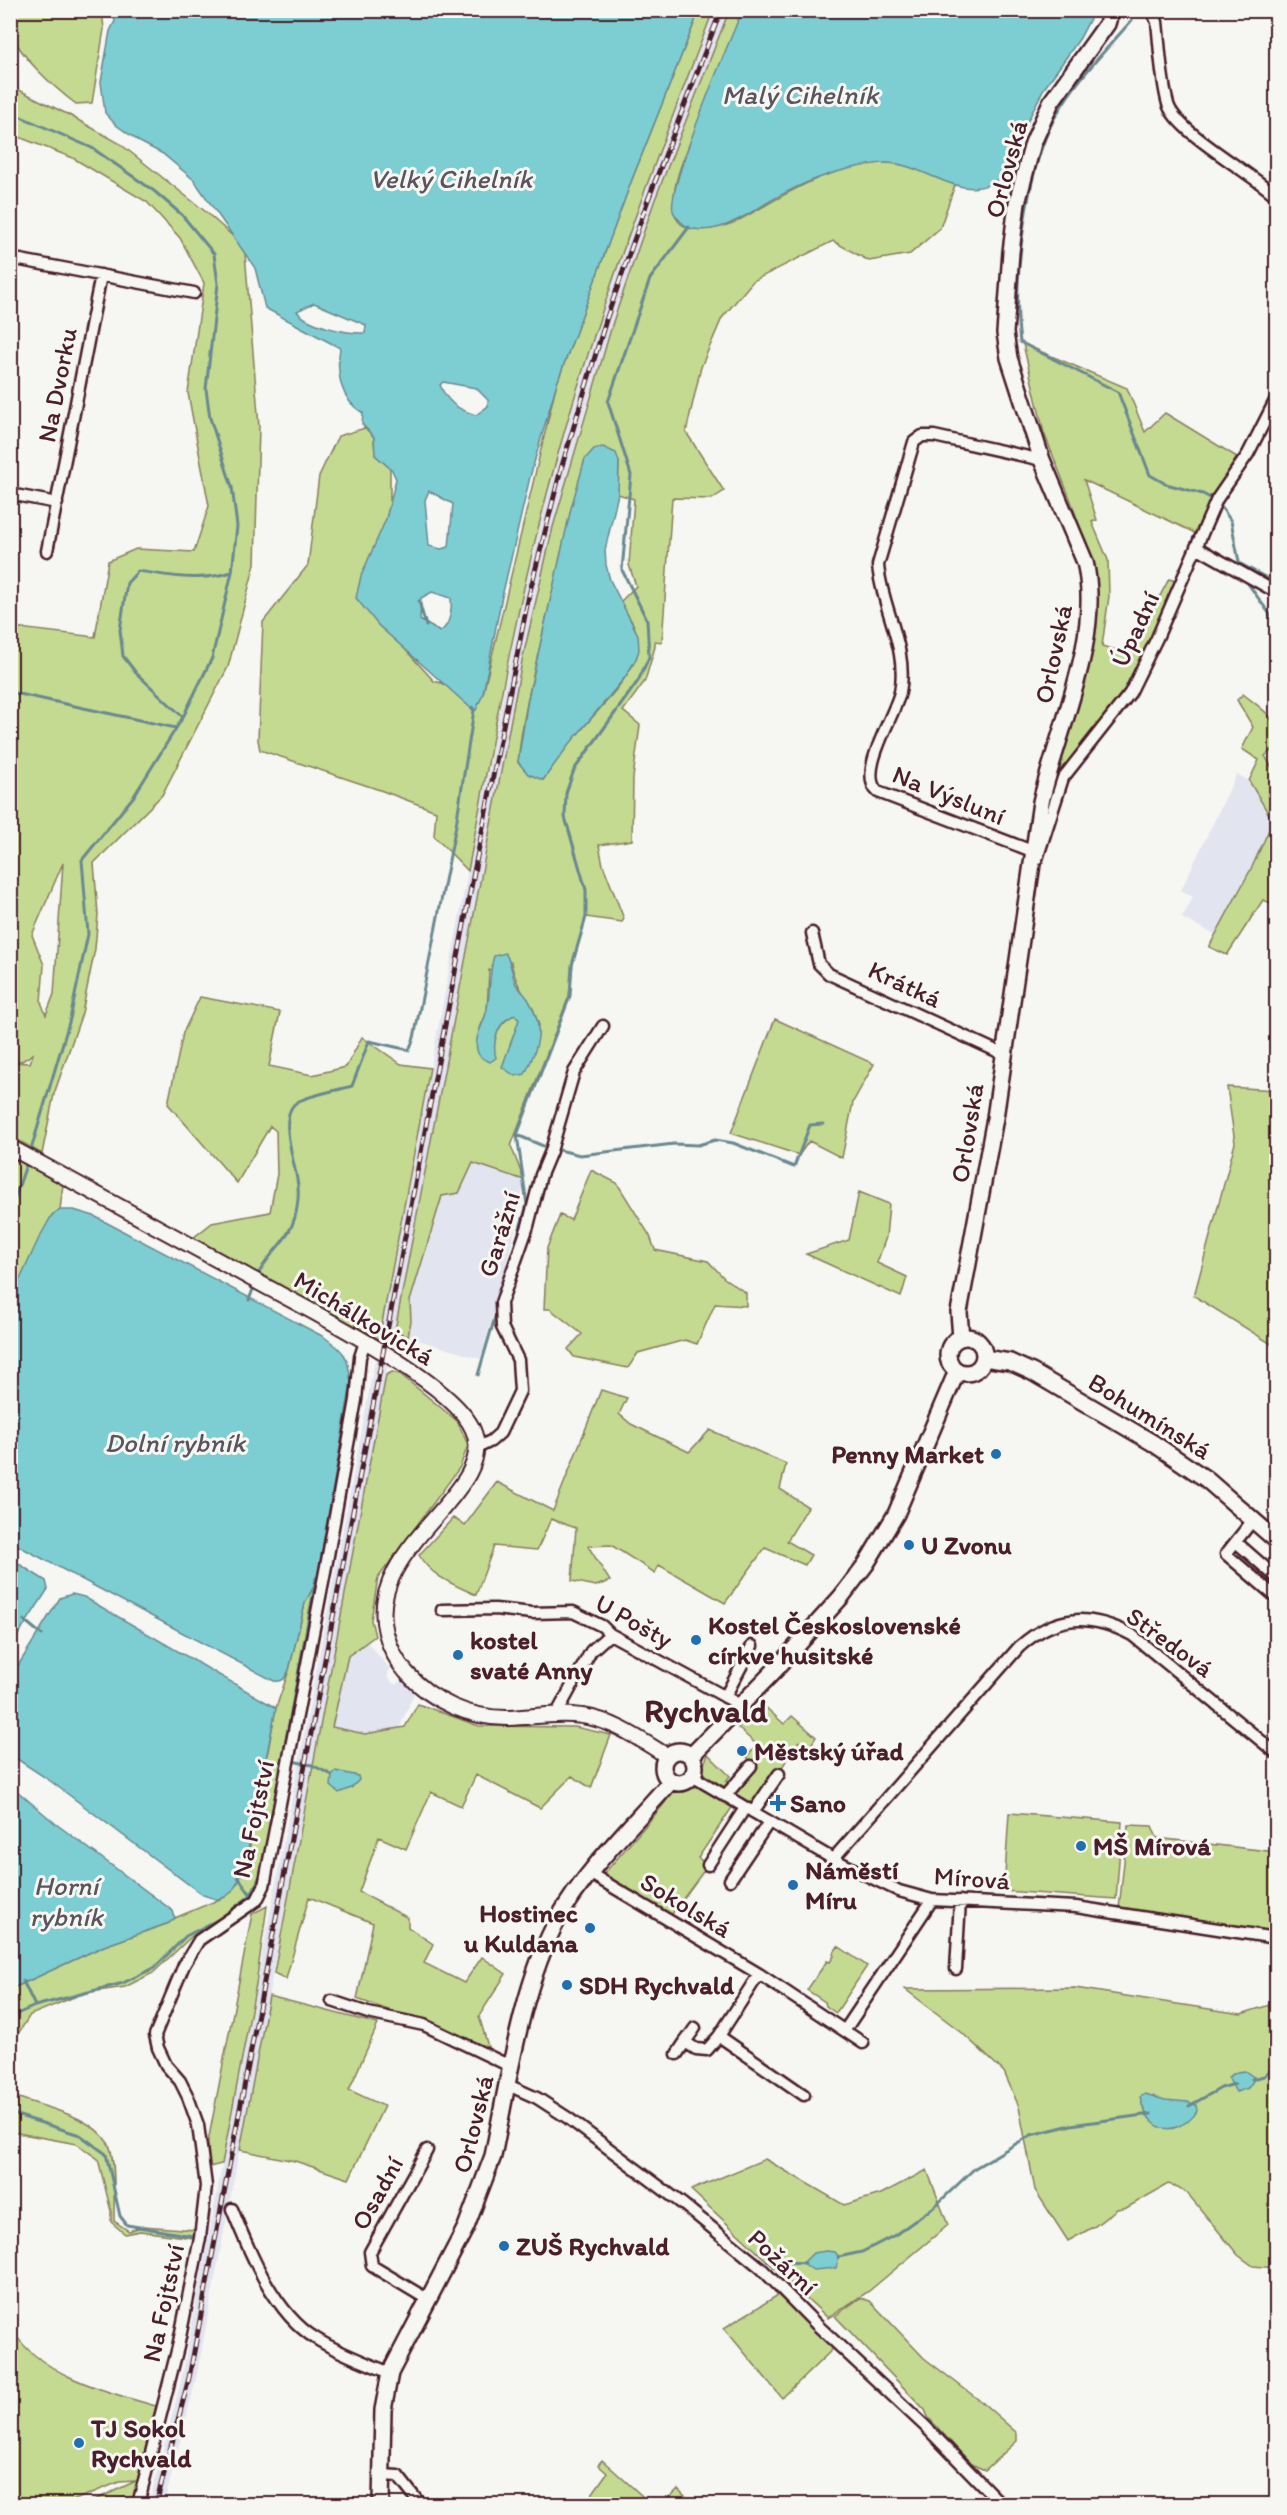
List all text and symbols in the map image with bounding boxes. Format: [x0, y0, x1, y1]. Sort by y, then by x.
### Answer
water label: Malý Cihelník [722, 78, 880, 111]
street label: Orlovská [978, 116, 1035, 222]
water label: Velký Cihelník [370, 162, 534, 195]
street label: Na Dvorku [30, 325, 84, 445]
street label: Úpadní [1104, 586, 1167, 672]
street label: Orlovská [1027, 601, 1079, 706]
street label: Na Výsluní [888, 758, 1010, 832]
street label: Krátká [863, 953, 947, 1015]
street label: Orlovská [943, 1081, 991, 1185]
street label: Garážní [471, 1187, 527, 1281]
street label: Michálkovická [288, 1264, 440, 1373]
street label: Bohumínská [1083, 1366, 1218, 1467]
water label: Dolní rybník [105, 1426, 247, 1459]
place label: Penny Market [831, 1438, 984, 1470]
marker: Penny Market [989, 1447, 1003, 1461]
place label: U Zvonu [921, 1529, 1013, 1561]
marker: U Zvonu [902, 1538, 916, 1552]
street label: U Pošty [590, 1587, 678, 1655]
street label: Středová [1120, 1600, 1220, 1685]
place label: Kostel Československé církve husitské [708, 1609, 961, 1671]
place label: kostel svaté Anny [470, 1624, 593, 1686]
marker: Kostel Československé církve husitské [689, 1633, 703, 1647]
marker: kostel svaté Anny [451, 1648, 465, 1662]
district label: Rychvald [644, 1692, 768, 1730]
place label: Městský úřad [754, 1735, 905, 1767]
marker: Městský úřad [735, 1744, 749, 1758]
street label: Na Fojtství [225, 1757, 281, 1881]
place label: Sano [790, 1787, 846, 1819]
marker: Sano [771, 1796, 785, 1810]
place label: MŠ Mírová [1093, 1830, 1211, 1862]
marker: MŠ Mírová [1074, 1839, 1088, 1853]
place label: Náměstí Míru [805, 1854, 899, 1916]
street label: Mírová [933, 1859, 1012, 1897]
street label: Sokolská [635, 1865, 738, 1945]
water label: Horní rybník [29, 1869, 105, 1933]
marker: Náměstí Míru [786, 1878, 800, 1892]
place label: Hostinec u Kuldana [463, 1897, 578, 1959]
marker: Hostinec u Kuldana [583, 1921, 597, 1935]
place label: SDH Rychvald [579, 1969, 735, 2001]
marker: SDH Rychvald [560, 1978, 574, 1992]
street label: Orlovská [445, 2071, 501, 2177]
street label: Osadní [344, 2150, 410, 2235]
street label: Požární [742, 2222, 825, 2302]
place label: ZUŠ Rychvald [516, 2230, 670, 2262]
marker: ZUŠ Rychvald [497, 2239, 511, 2253]
street label: Na Fojtství [135, 2241, 191, 2365]
place label: TJ Sokol Rychvald [90, 2412, 192, 2474]
marker: TJ Sokol Rychvald [72, 2436, 86, 2450]

